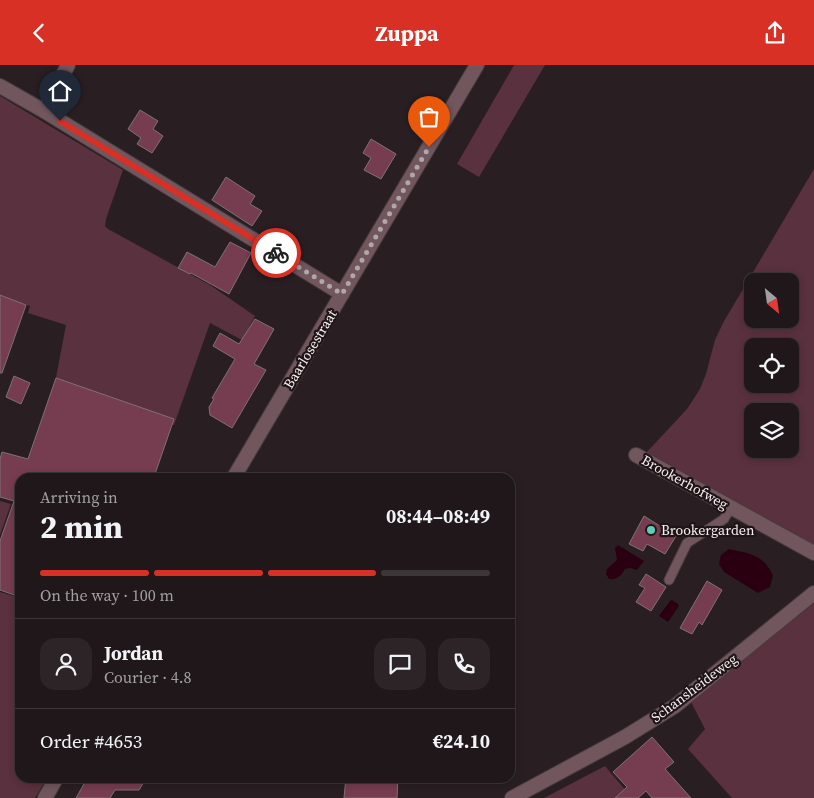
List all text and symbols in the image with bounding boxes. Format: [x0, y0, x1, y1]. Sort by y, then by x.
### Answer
text: Zuppa [375, 18, 439, 48]
icon: back [25, 19, 53, 47]
icon: share [761, 19, 789, 47]
pin [39, 70, 81, 121]
icon: home [46, 77, 74, 105]
pin [408, 96, 450, 147]
icon: bag [415, 103, 443, 131]
courier [251, 228, 301, 278]
icon: bike [262, 239, 290, 267]
north arrow [744, 273, 799, 327]
map controls [744, 273, 799, 458]
street label: Baarlosestraat [279, 305, 342, 392]
button: locate [744, 338, 799, 393]
button: layers [744, 403, 799, 458]
street label: Brookerhofweg [638, 450, 732, 514]
text: Arriving in [40, 486, 118, 508]
text: 08:44–08:49 [386, 503, 490, 529]
text: 2 min [40, 505, 123, 549]
place label: Brookergarden [661, 520, 755, 540]
marker: Brookergarden [645, 524, 657, 536]
text: On the way · 100 m [40, 584, 174, 606]
button: person [40, 638, 92, 690]
button: chat [374, 638, 426, 690]
button: phone [438, 638, 490, 690]
text: Jordan [104, 640, 163, 666]
street label: Schansheideweg [647, 649, 741, 727]
text: Courier · 4.8 [104, 666, 192, 688]
text: Order #4653 [40, 728, 142, 754]
text: €24.10 [433, 728, 490, 754]

